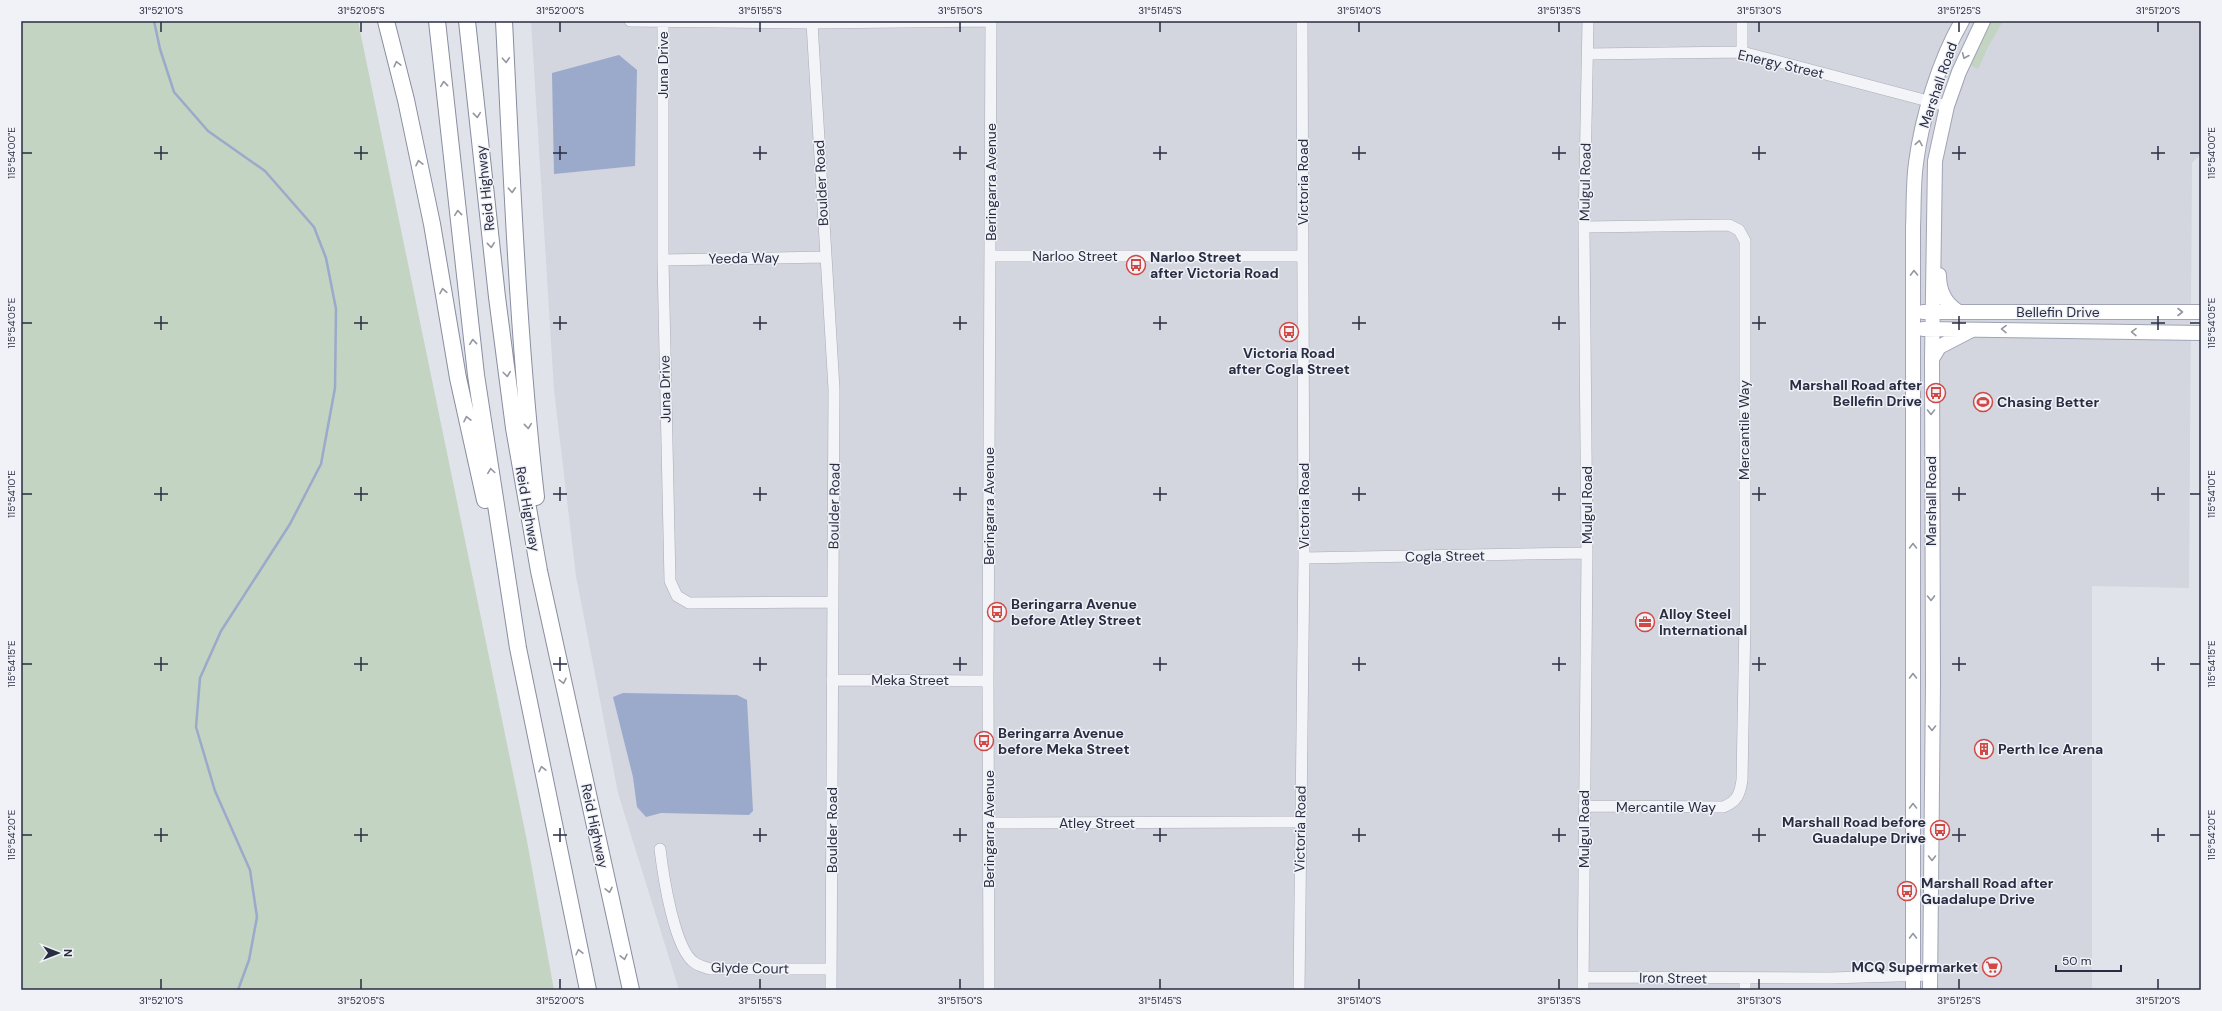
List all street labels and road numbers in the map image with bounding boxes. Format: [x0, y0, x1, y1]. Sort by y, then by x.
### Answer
street label: Juna Drive [654, 31, 672, 99]
street label: Marshall Road [1915, 40, 1961, 130]
street label: Energy Street [1736, 45, 1826, 83]
street label: Beringarra Avenue [982, 123, 1000, 241]
street label: Victoria Road [1294, 139, 1312, 225]
street label: Boulder Road [810, 140, 832, 226]
street label: Mulgul Road [1575, 143, 1595, 221]
street label: Reid Highway [472, 144, 498, 232]
street label: Narloo Street [1032, 247, 1118, 265]
street label: Yeeda Way [708, 248, 780, 268]
street label: Bellefin Drive [2016, 303, 2100, 321]
street label: Juna Drive [655, 355, 675, 423]
street label: Mercantile Way [1735, 380, 1753, 480]
street label: Beringarra Avenue [980, 447, 998, 565]
street label: Marshall Road [1922, 456, 1940, 546]
street label: Boulder Road [824, 463, 844, 549]
street label: Victoria Road [1295, 463, 1313, 549]
street label: Reid Highway [512, 465, 544, 553]
street label: Mulgul Road [1578, 466, 1596, 544]
street label: Cogla Street [1405, 546, 1485, 566]
street label: Meka Street [871, 671, 949, 689]
street label: Beringarra Avenue [980, 770, 998, 888]
street label: Reid Highway [577, 782, 613, 870]
street label: Victoria Road [1290, 786, 1310, 872]
street label: Boulder Road [823, 787, 841, 873]
street label: Mulgul Road [1575, 790, 1593, 868]
street label: Mercantile Way [1616, 798, 1716, 816]
street label: Atley Street [1059, 814, 1135, 832]
street label: Glyde Court [711, 958, 789, 978]
street label: Iron Street [1639, 968, 1707, 988]

